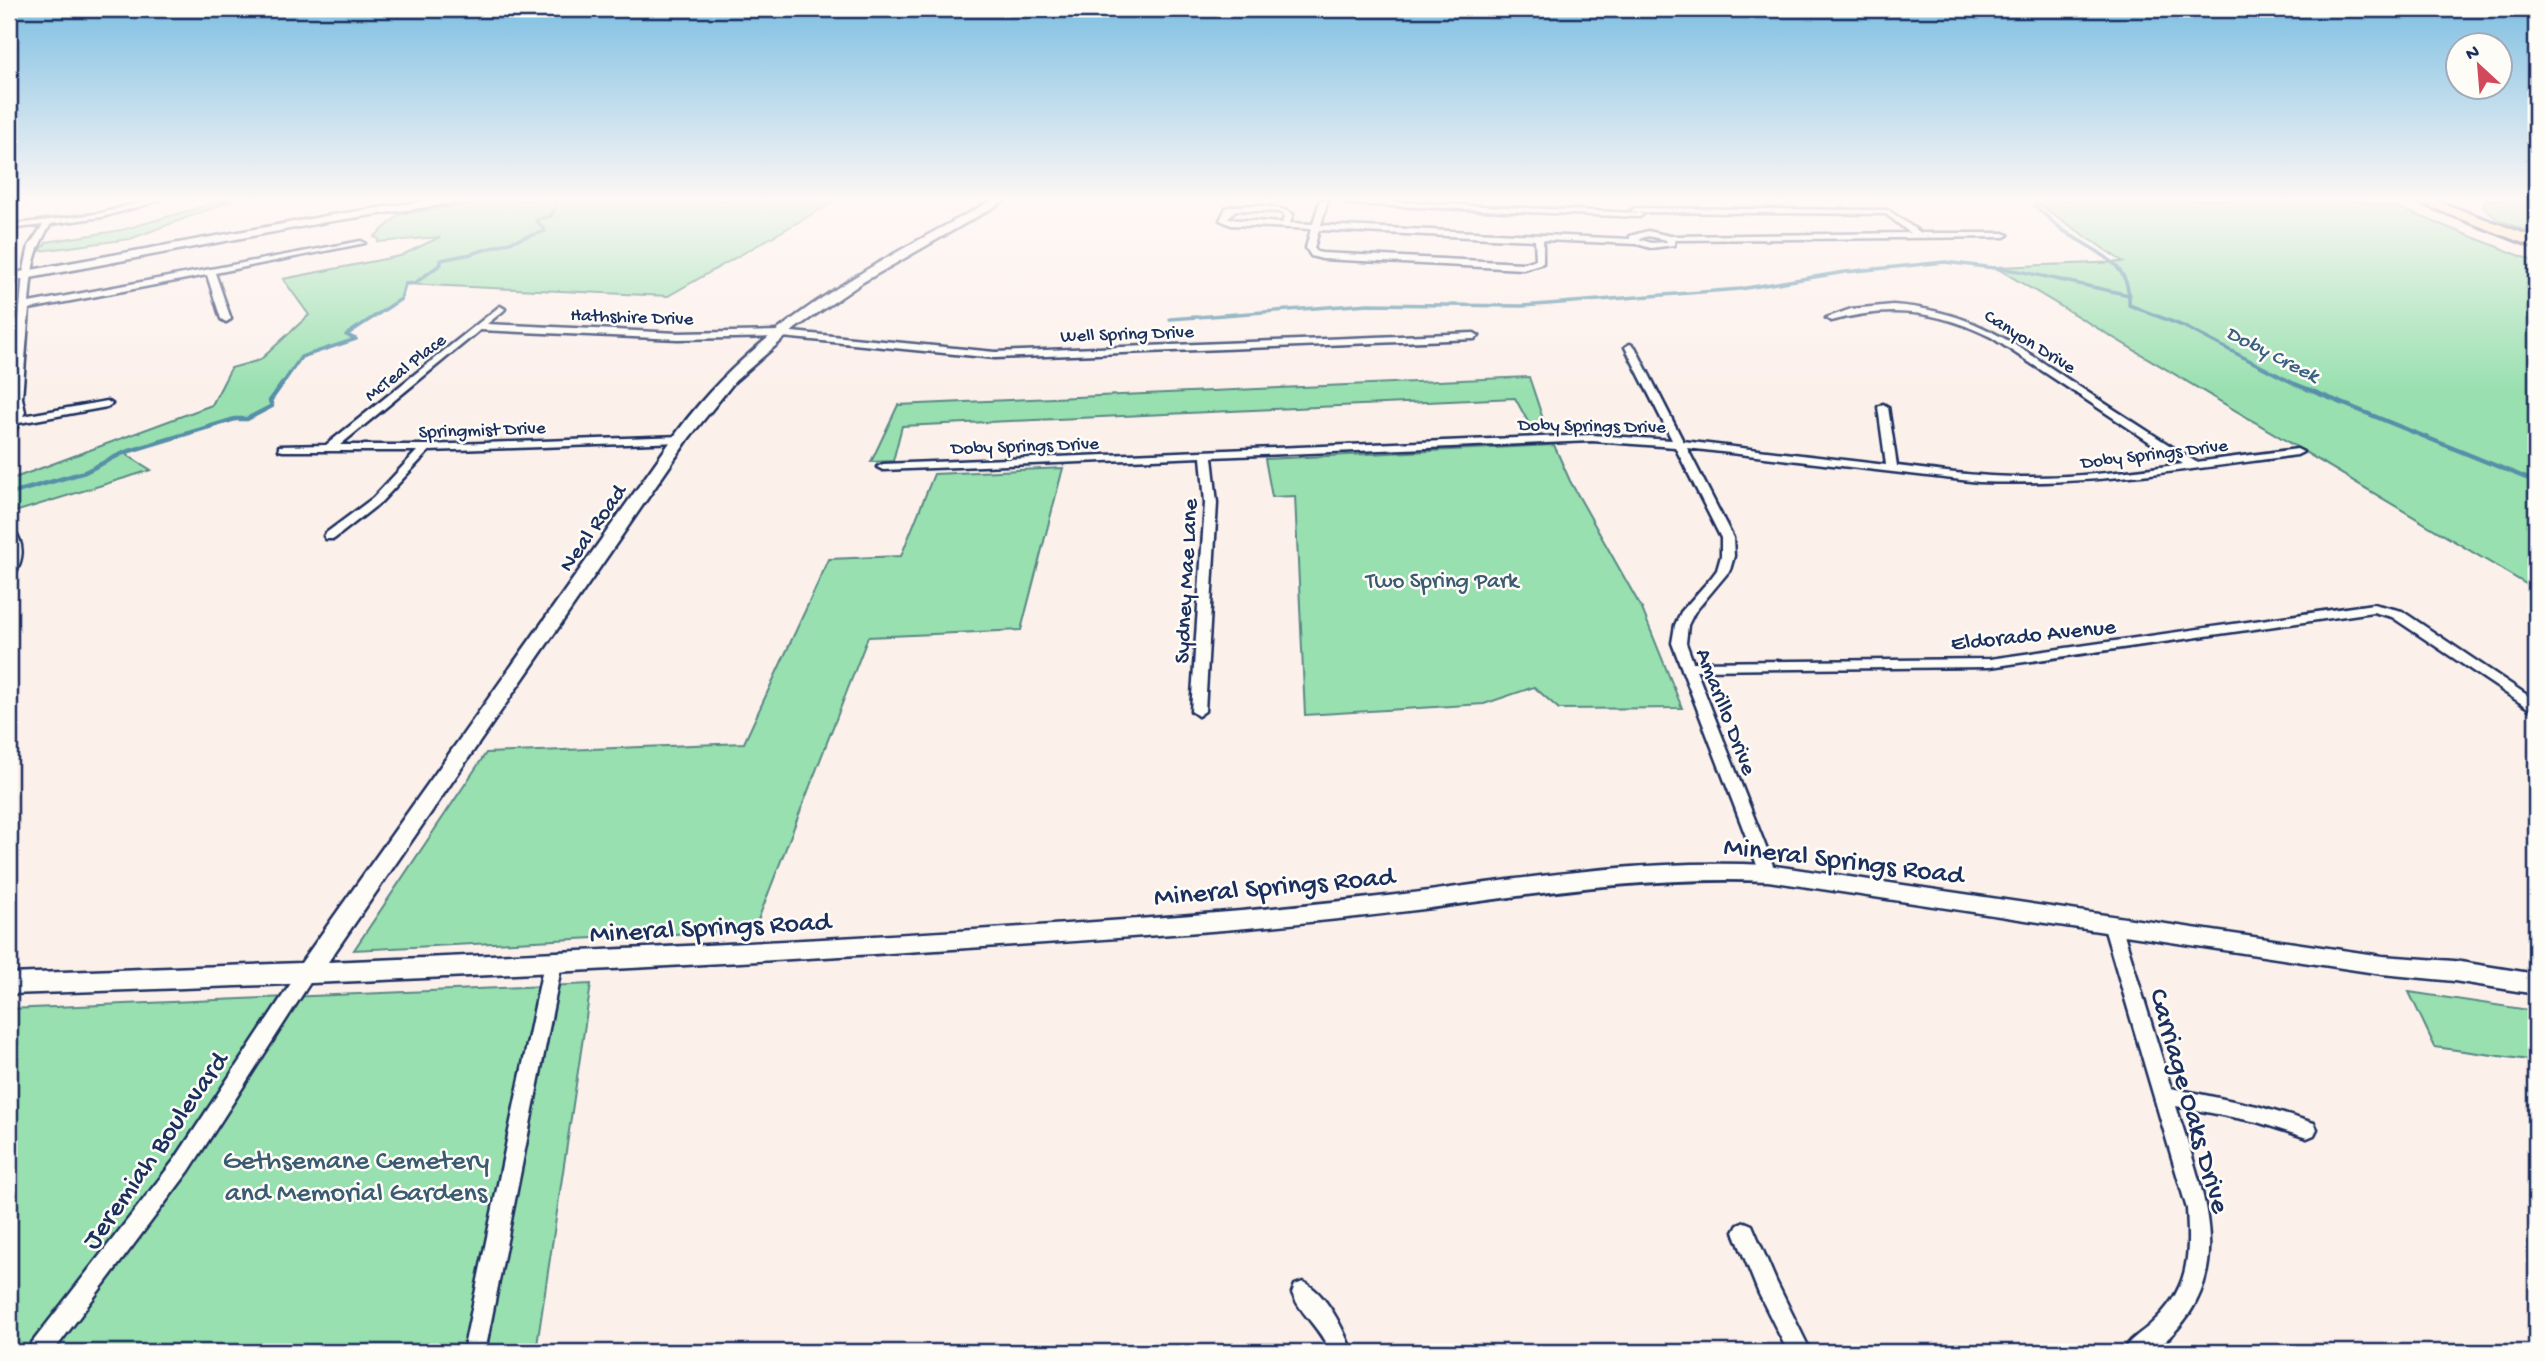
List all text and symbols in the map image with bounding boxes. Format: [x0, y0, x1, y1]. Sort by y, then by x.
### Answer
north arrow [2444, 32, 2514, 102]
text: N [2462, 41, 2484, 67]
street label: Hathshire Drive [570, 305, 694, 332]
street label: Canyon Drive [1979, 306, 2080, 380]
street label: Well Spring Drive [1060, 322, 1194, 349]
water label: Doby Creek [2221, 322, 2324, 391]
street label: McTeal Place [361, 330, 452, 408]
street label: Doby Springs Drive [1516, 415, 1666, 440]
street label: Springmist Drive [418, 418, 546, 445]
street label: Doby Springs Drive [949, 433, 1100, 462]
street label: Doby Springs Drive [2078, 435, 2229, 476]
street label: Neal Road [554, 479, 635, 578]
street label: Sydney Mae Lane [1170, 497, 1205, 664]
park label: Two Spring Park [1364, 569, 1521, 596]
street label: Eldorado Avenue [1950, 614, 2118, 659]
street label: Amarillo Drive [1688, 645, 1762, 780]
street label: Mineral Springs Road [1722, 831, 1968, 894]
street label: Mineral Springs Road [1153, 861, 1399, 915]
street label: Mineral Springs Road [589, 907, 834, 952]
street label: Carriage Oaks Drive [2140, 985, 2236, 1218]
street label: Jeremiah Boulevard [76, 1044, 239, 1257]
park label: Gethsemane Cemetery and Memorial Gardens [223, 1146, 490, 1211]

